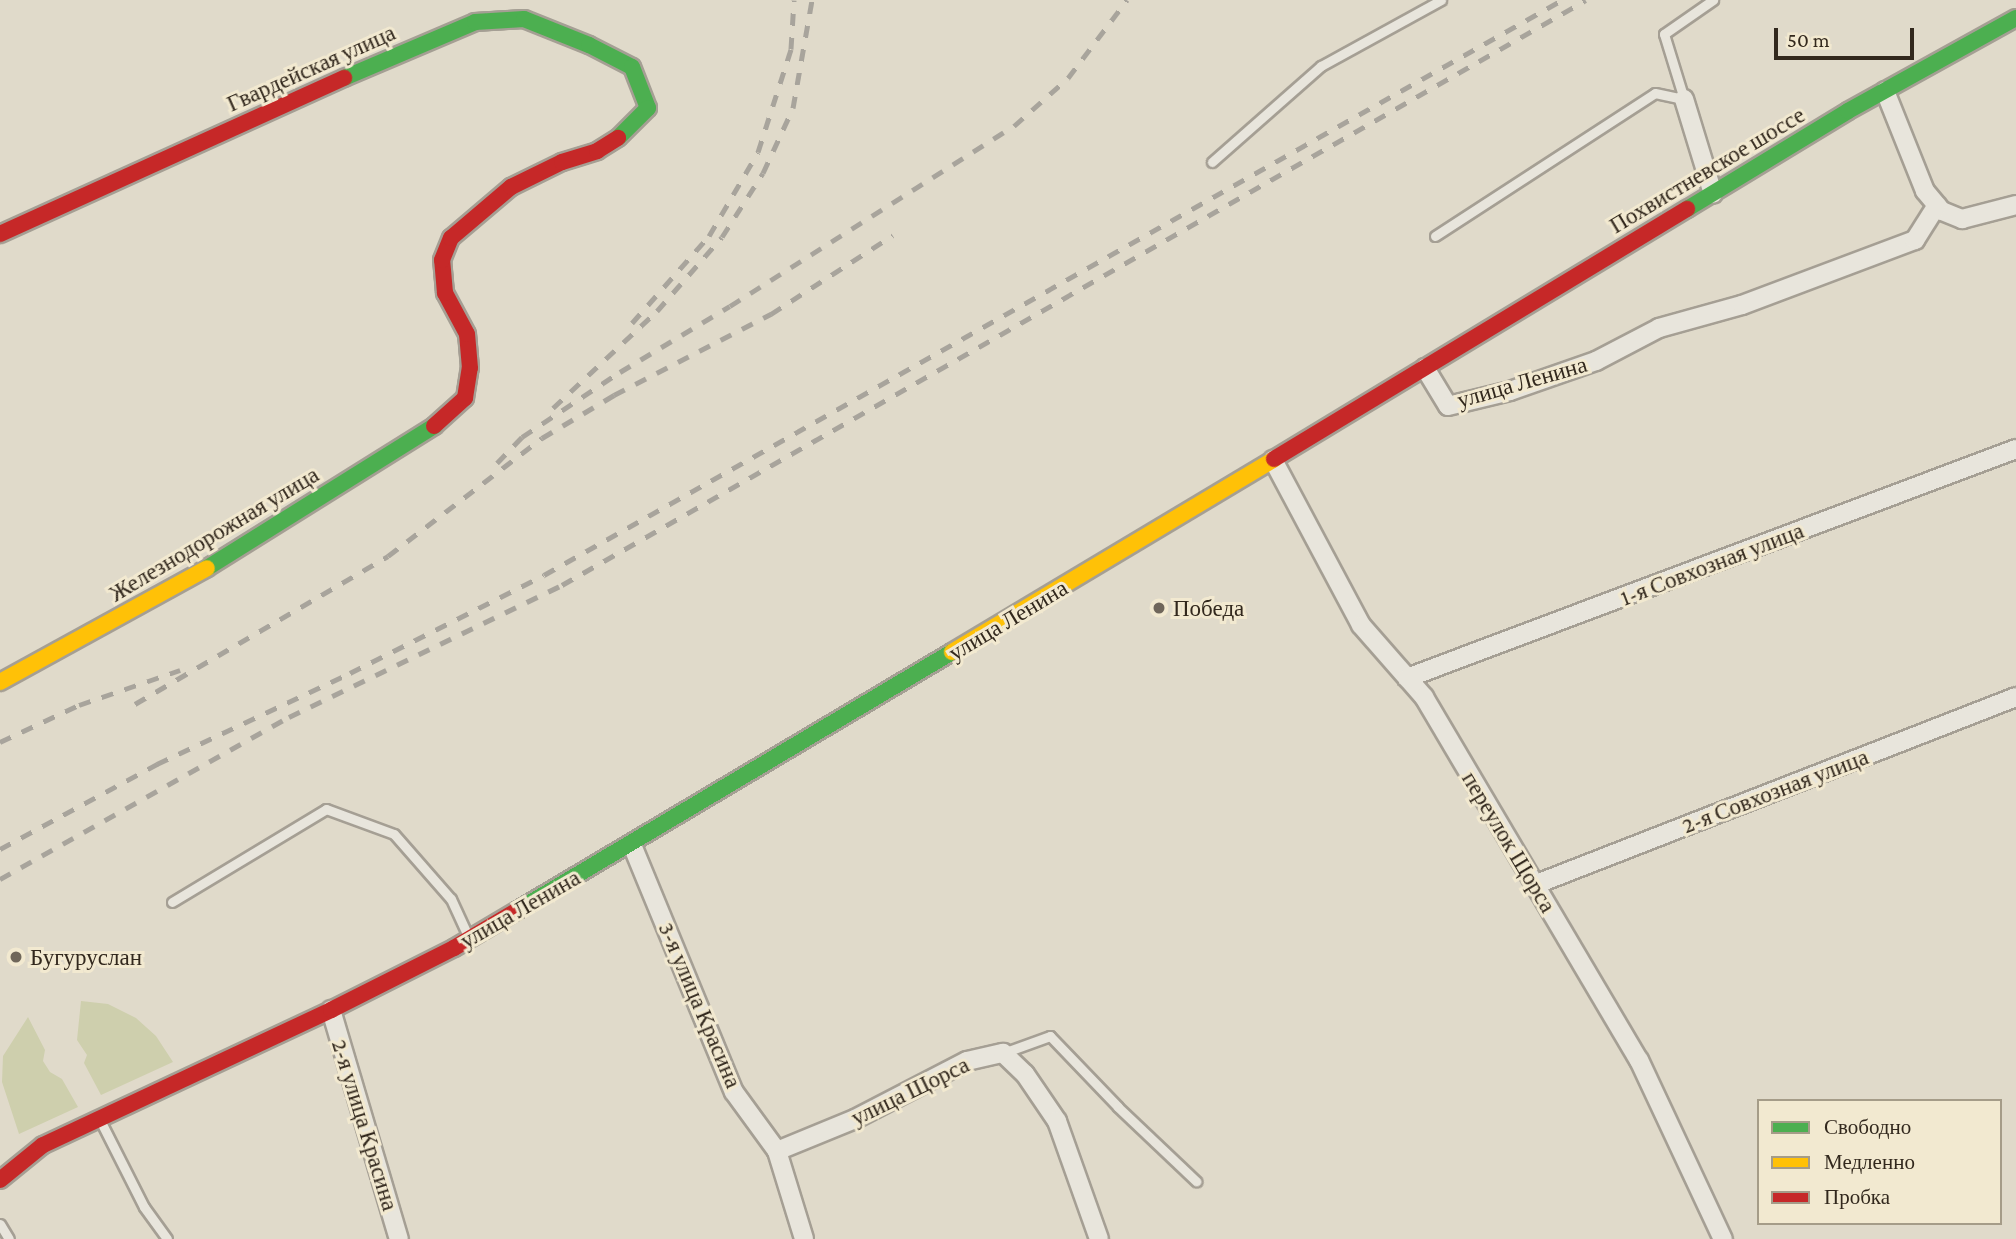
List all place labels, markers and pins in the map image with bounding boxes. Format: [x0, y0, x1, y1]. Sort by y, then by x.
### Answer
place label: Победа [1173, 594, 1244, 622]
marker: Победа [1151, 600, 1167, 616]
place label: Бугуруслан [30, 943, 142, 971]
marker: Бугуруслан [8, 949, 24, 965]

